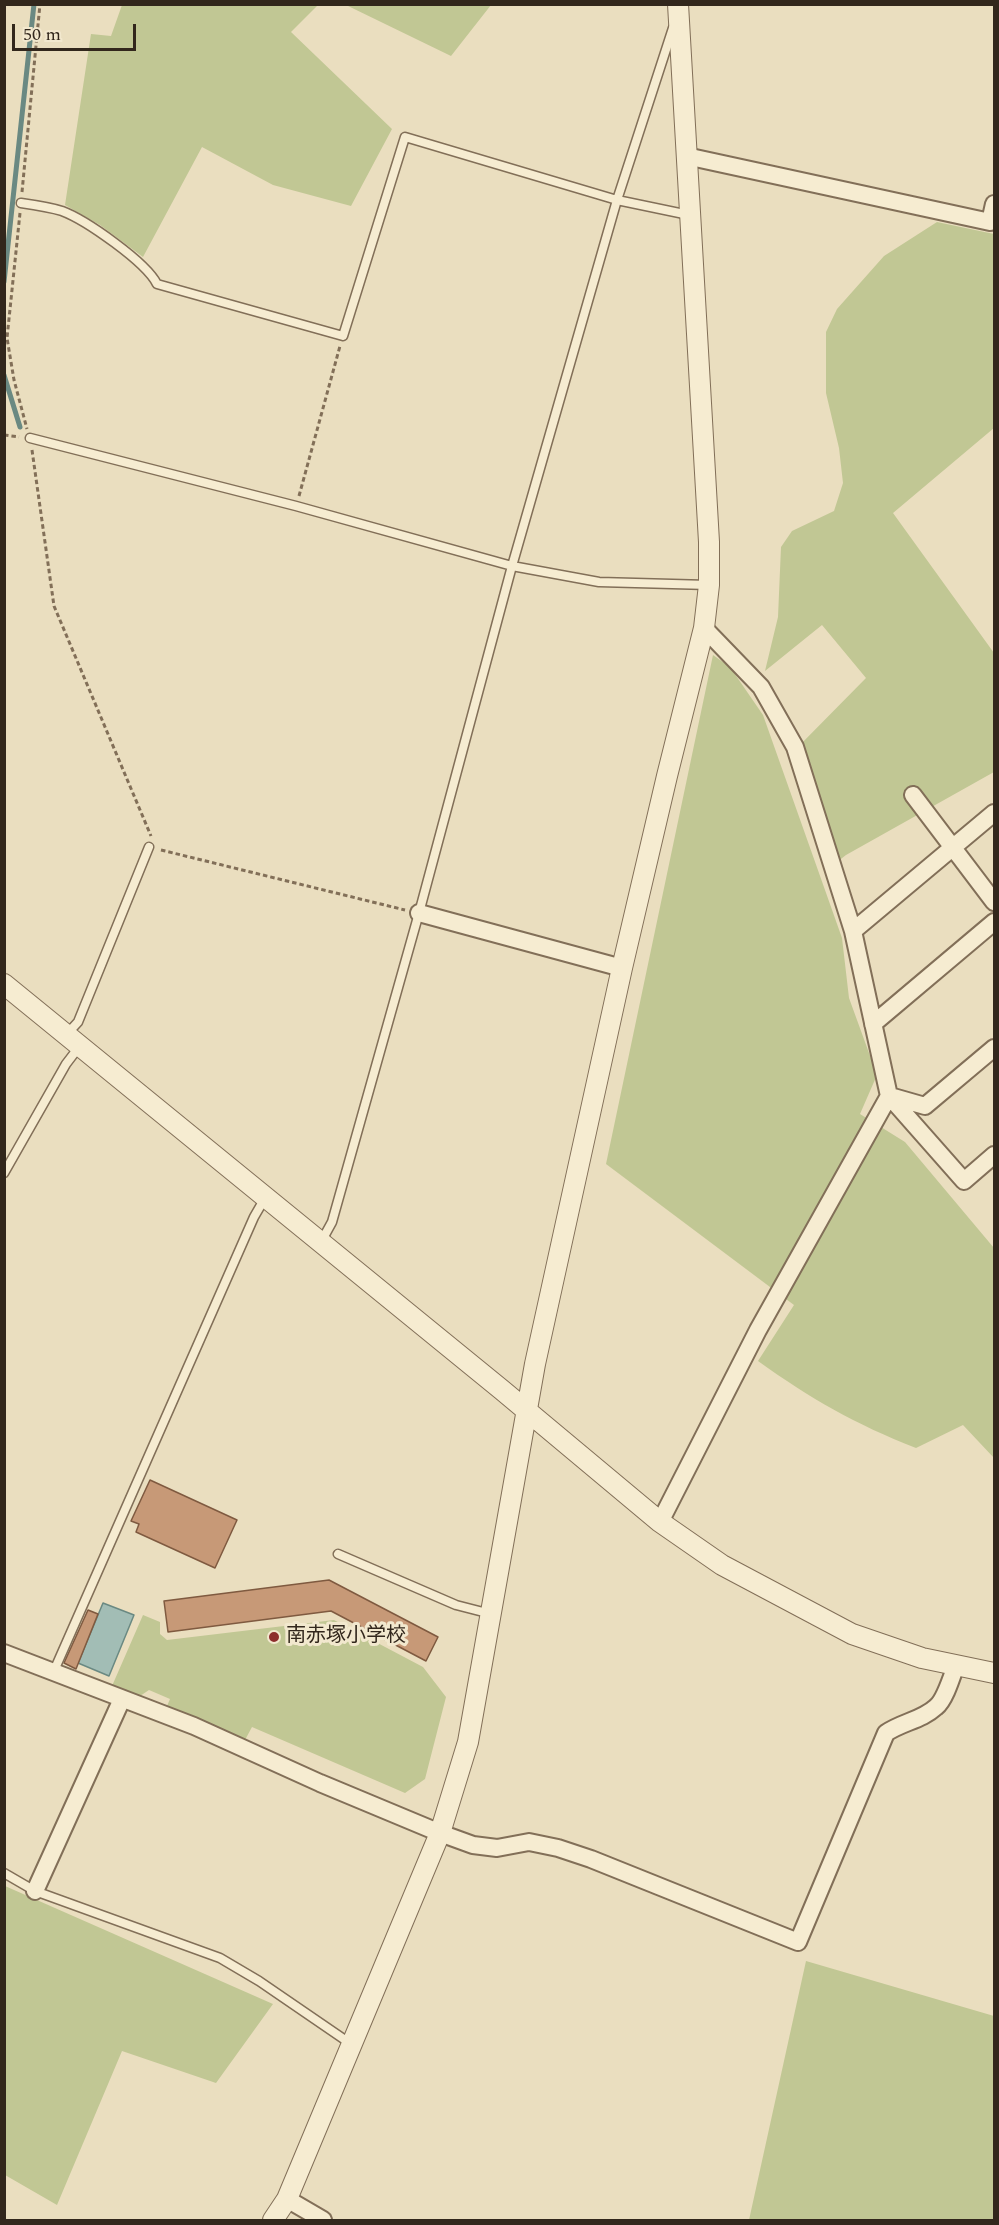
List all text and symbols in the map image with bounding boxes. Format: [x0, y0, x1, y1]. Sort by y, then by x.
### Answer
scale bar [15, 12, 140, 50]
text: 50 m [23, 21, 61, 48]
place label: 南赤塚小学校 [286, 1625, 406, 1649]
marker: 南赤塚小学校 [267, 1630, 281, 1644]

